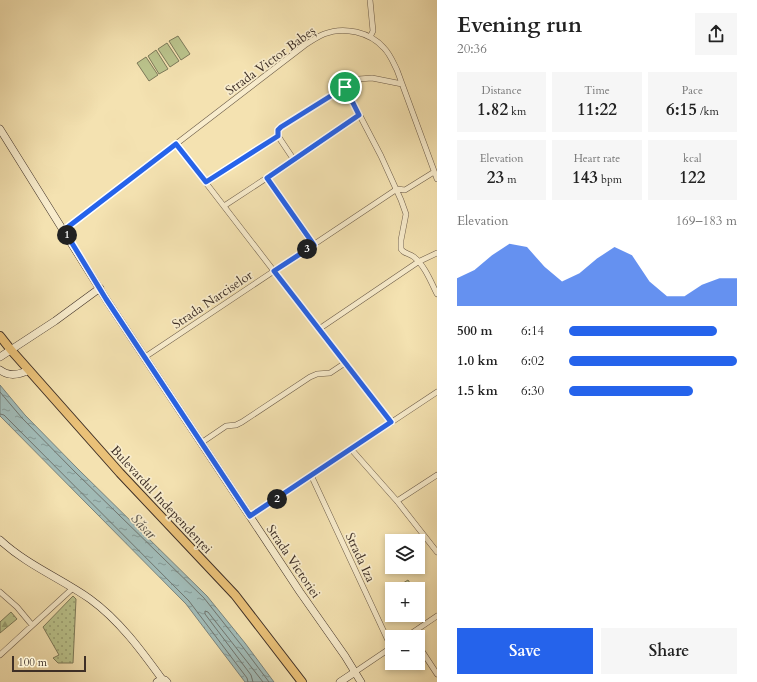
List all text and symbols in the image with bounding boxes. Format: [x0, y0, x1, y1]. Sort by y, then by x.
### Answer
text: Evening run [457, 10, 582, 40]
button: share [695, 13, 737, 55]
street label: Strada Victor Babeș [222, 22, 319, 100]
text: 20:36 [457, 40, 487, 58]
pin [328, 70, 362, 104]
icon: arrive [334, 76, 356, 98]
text: Distance [482, 83, 522, 98]
text: Time [584, 83, 610, 98]
text: Pace [682, 83, 703, 98]
text: 1.82 [477, 98, 508, 121]
text: 11:22 [577, 98, 617, 121]
text: 6:15 [666, 98, 697, 121]
text: km [508, 104, 526, 119]
text: /km [697, 104, 719, 119]
text: Elevation [480, 151, 524, 166]
text: Heart rate [574, 151, 620, 166]
text: kcal [683, 151, 702, 166]
text: 23 [487, 166, 504, 189]
text: 143 [572, 166, 598, 189]
text: 122 [679, 166, 705, 189]
text: m [504, 172, 517, 187]
text: bpm [598, 172, 622, 187]
text: Elevation [457, 212, 509, 230]
text: 169–183 m [675, 212, 737, 230]
pin: 1 [57, 225, 77, 245]
text: 1 [64, 227, 70, 242]
pin: 3 [297, 239, 317, 259]
text: 3 [304, 241, 310, 256]
street label: Strada Narciselor [169, 266, 257, 333]
text: 500 m [457, 322, 492, 340]
text: 6:14 [521, 322, 544, 340]
text: 1.0 km [457, 352, 498, 370]
text: 6:02 [521, 352, 544, 370]
text: 1.5 km [457, 382, 498, 400]
text: 6:30 [521, 382, 544, 400]
street label: Bulevardul Independenței [106, 442, 216, 558]
pin: 2 [267, 489, 287, 509]
text: 2 [274, 491, 280, 506]
water label: Săsar [127, 509, 161, 544]
street label: Strada Victoriei [262, 521, 325, 602]
street label: Strada Iza [341, 530, 380, 586]
map controls [385, 534, 425, 670]
button: layers [385, 534, 425, 574]
button: + [385, 582, 425, 622]
button: Save [457, 628, 593, 674]
button: Share [601, 628, 737, 674]
button: − [385, 630, 425, 670]
scale bar [12, 654, 86, 673]
text: 100 m [18, 655, 47, 670]

